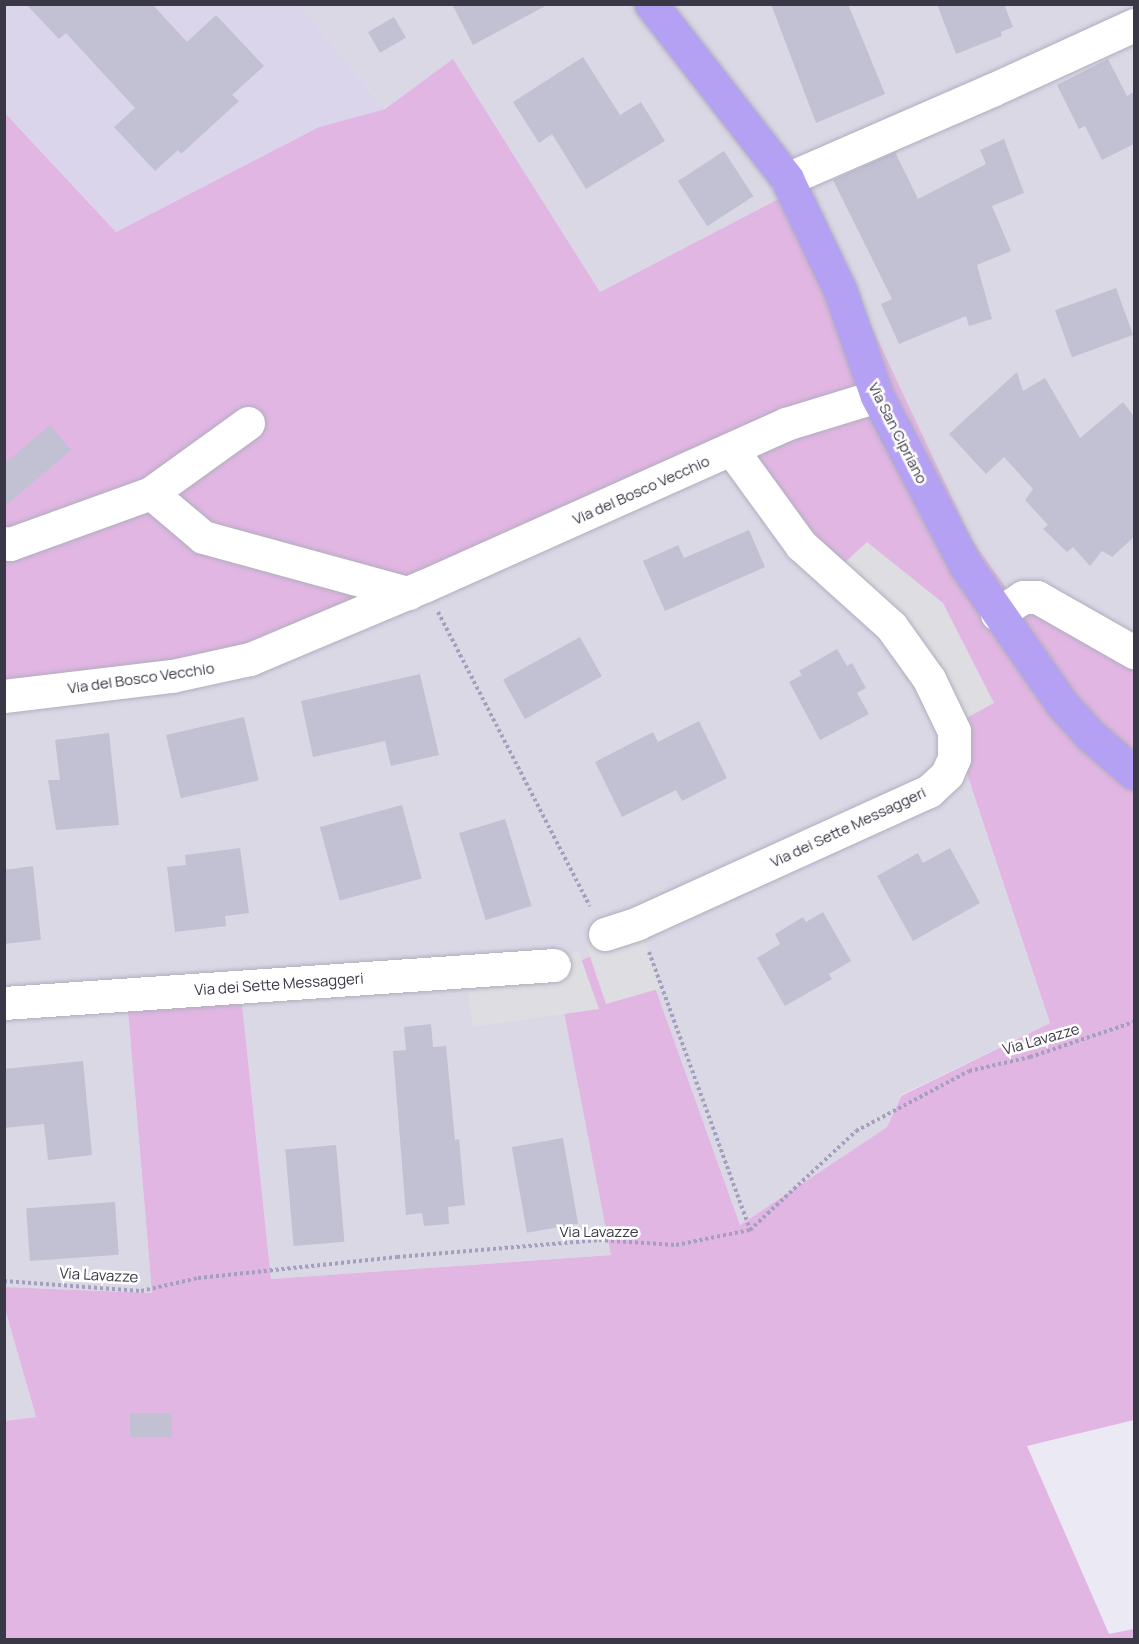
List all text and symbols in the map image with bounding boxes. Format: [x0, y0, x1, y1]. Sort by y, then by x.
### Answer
street label: Via San Cipriano [865, 379, 931, 487]
street label: Via del Bosco Vecchio [570, 452, 712, 528]
street label: Via del Bosco Vecchio [66, 659, 216, 697]
street label: Via dei Sette Messaggeri [767, 783, 929, 871]
street label: Via dei Sette Messaggeri [194, 969, 364, 999]
street label: Via Lavazze [1001, 1019, 1081, 1059]
street label: Via Lavazze [560, 1223, 638, 1241]
street label: Via Lavazze [59, 1264, 139, 1286]

